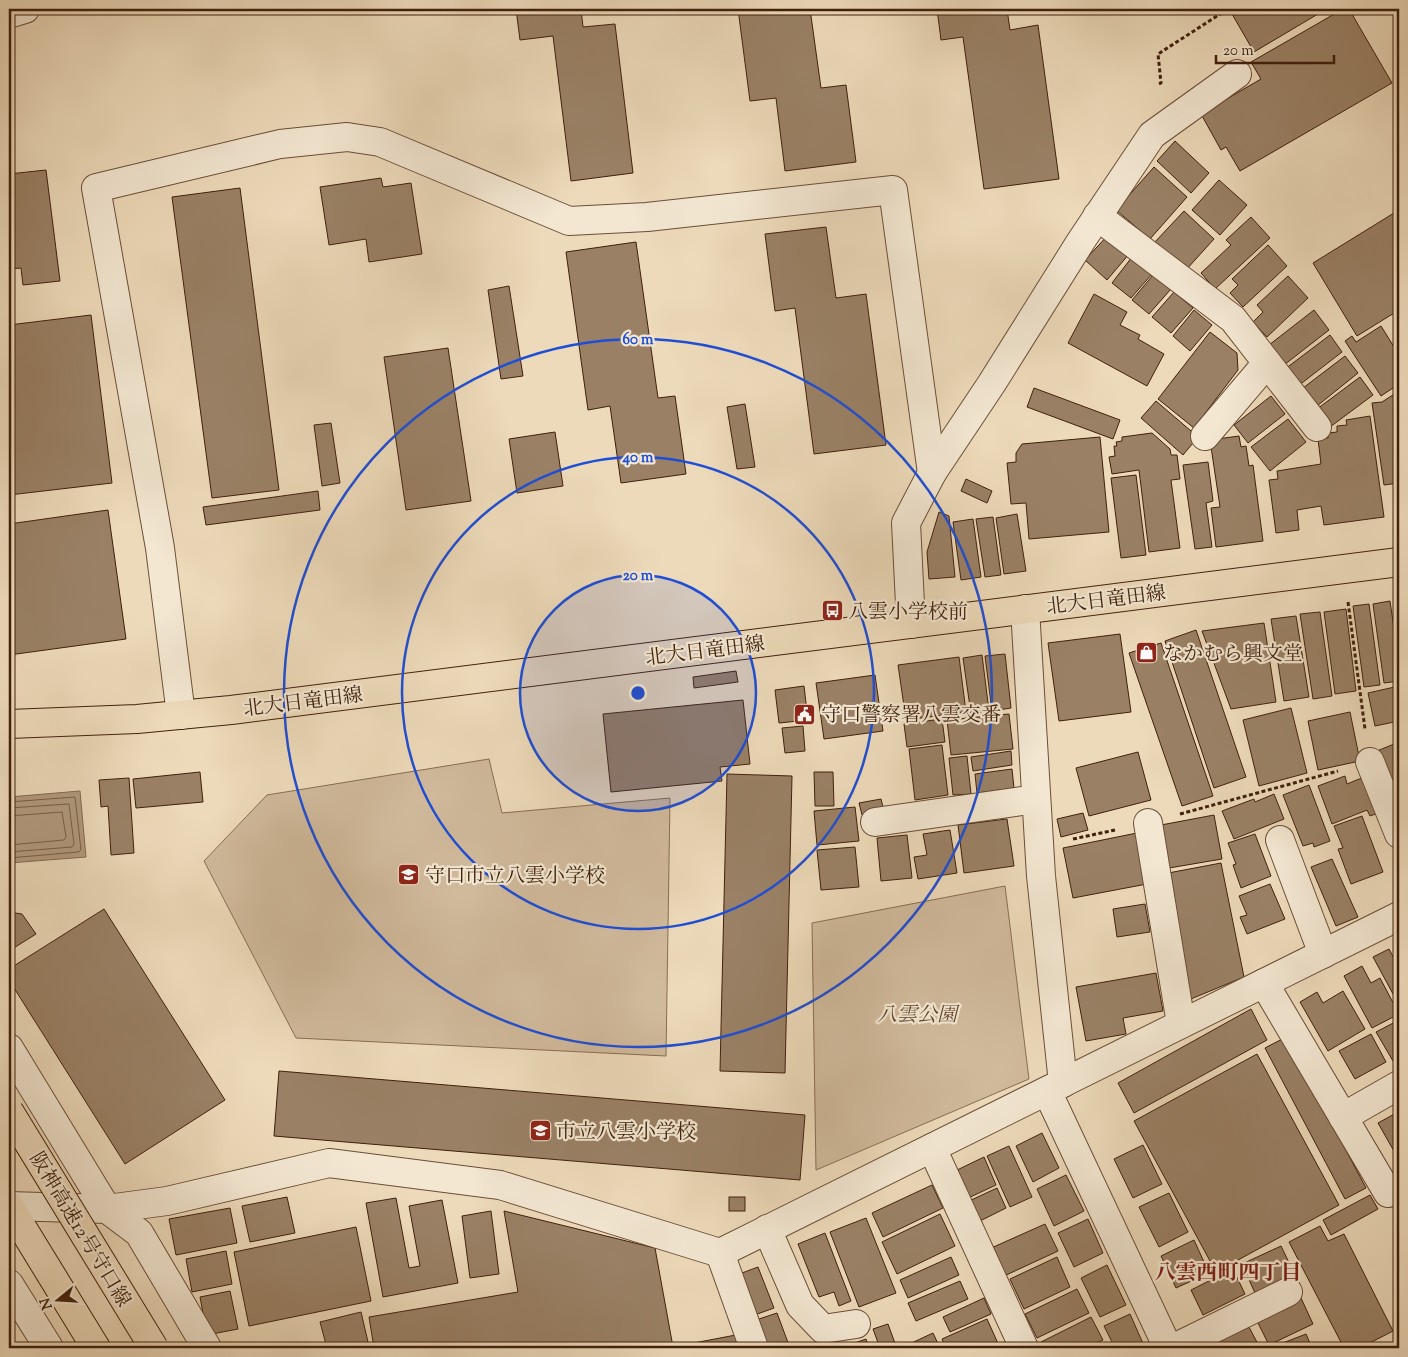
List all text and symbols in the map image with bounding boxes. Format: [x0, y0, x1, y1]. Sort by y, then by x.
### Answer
scale bar [1216, 32, 1333, 64]
text: 20 m [1223, 41, 1254, 62]
text: 60 m [623, 330, 654, 351]
text: 40 m [622, 448, 654, 469]
text: 20 m [623, 566, 654, 587]
street label: 北大日竜田線 [1045, 580, 1168, 623]
bus stop icon: 八雲小学校前 [820, 599, 844, 623]
place label: 八雲小学校前 [848, 599, 968, 628]
street label: 北大日竜田線 [644, 631, 767, 674]
shop icon: なかむら興文堂 [1135, 641, 1159, 665]
place label: なかむら興文堂 [1163, 641, 1303, 670]
street label: 北大日竜田線 [242, 682, 365, 725]
centre of rings [629, 684, 647, 702]
public building icon: 守口警察署八雲交番 [793, 702, 817, 726]
place label: 守口警察署八雲交番 [821, 702, 1001, 731]
school or university icon: 守口市立八雲小学校 [397, 863, 421, 887]
place label: 守口市立八雲小学校 [425, 863, 605, 892]
park label: 八雲公園 [877, 1002, 960, 1031]
school or university icon: 市立八雲小学校 [528, 1119, 552, 1143]
place label: 市立八雲小学校 [556, 1119, 696, 1148]
street label: 阪神高速12号守口線 [21, 1147, 137, 1313]
district label: 八雲西町四丁目 [1155, 1259, 1302, 1289]
north arrow [32, 1274, 82, 1324]
text: N [36, 1295, 59, 1312]

